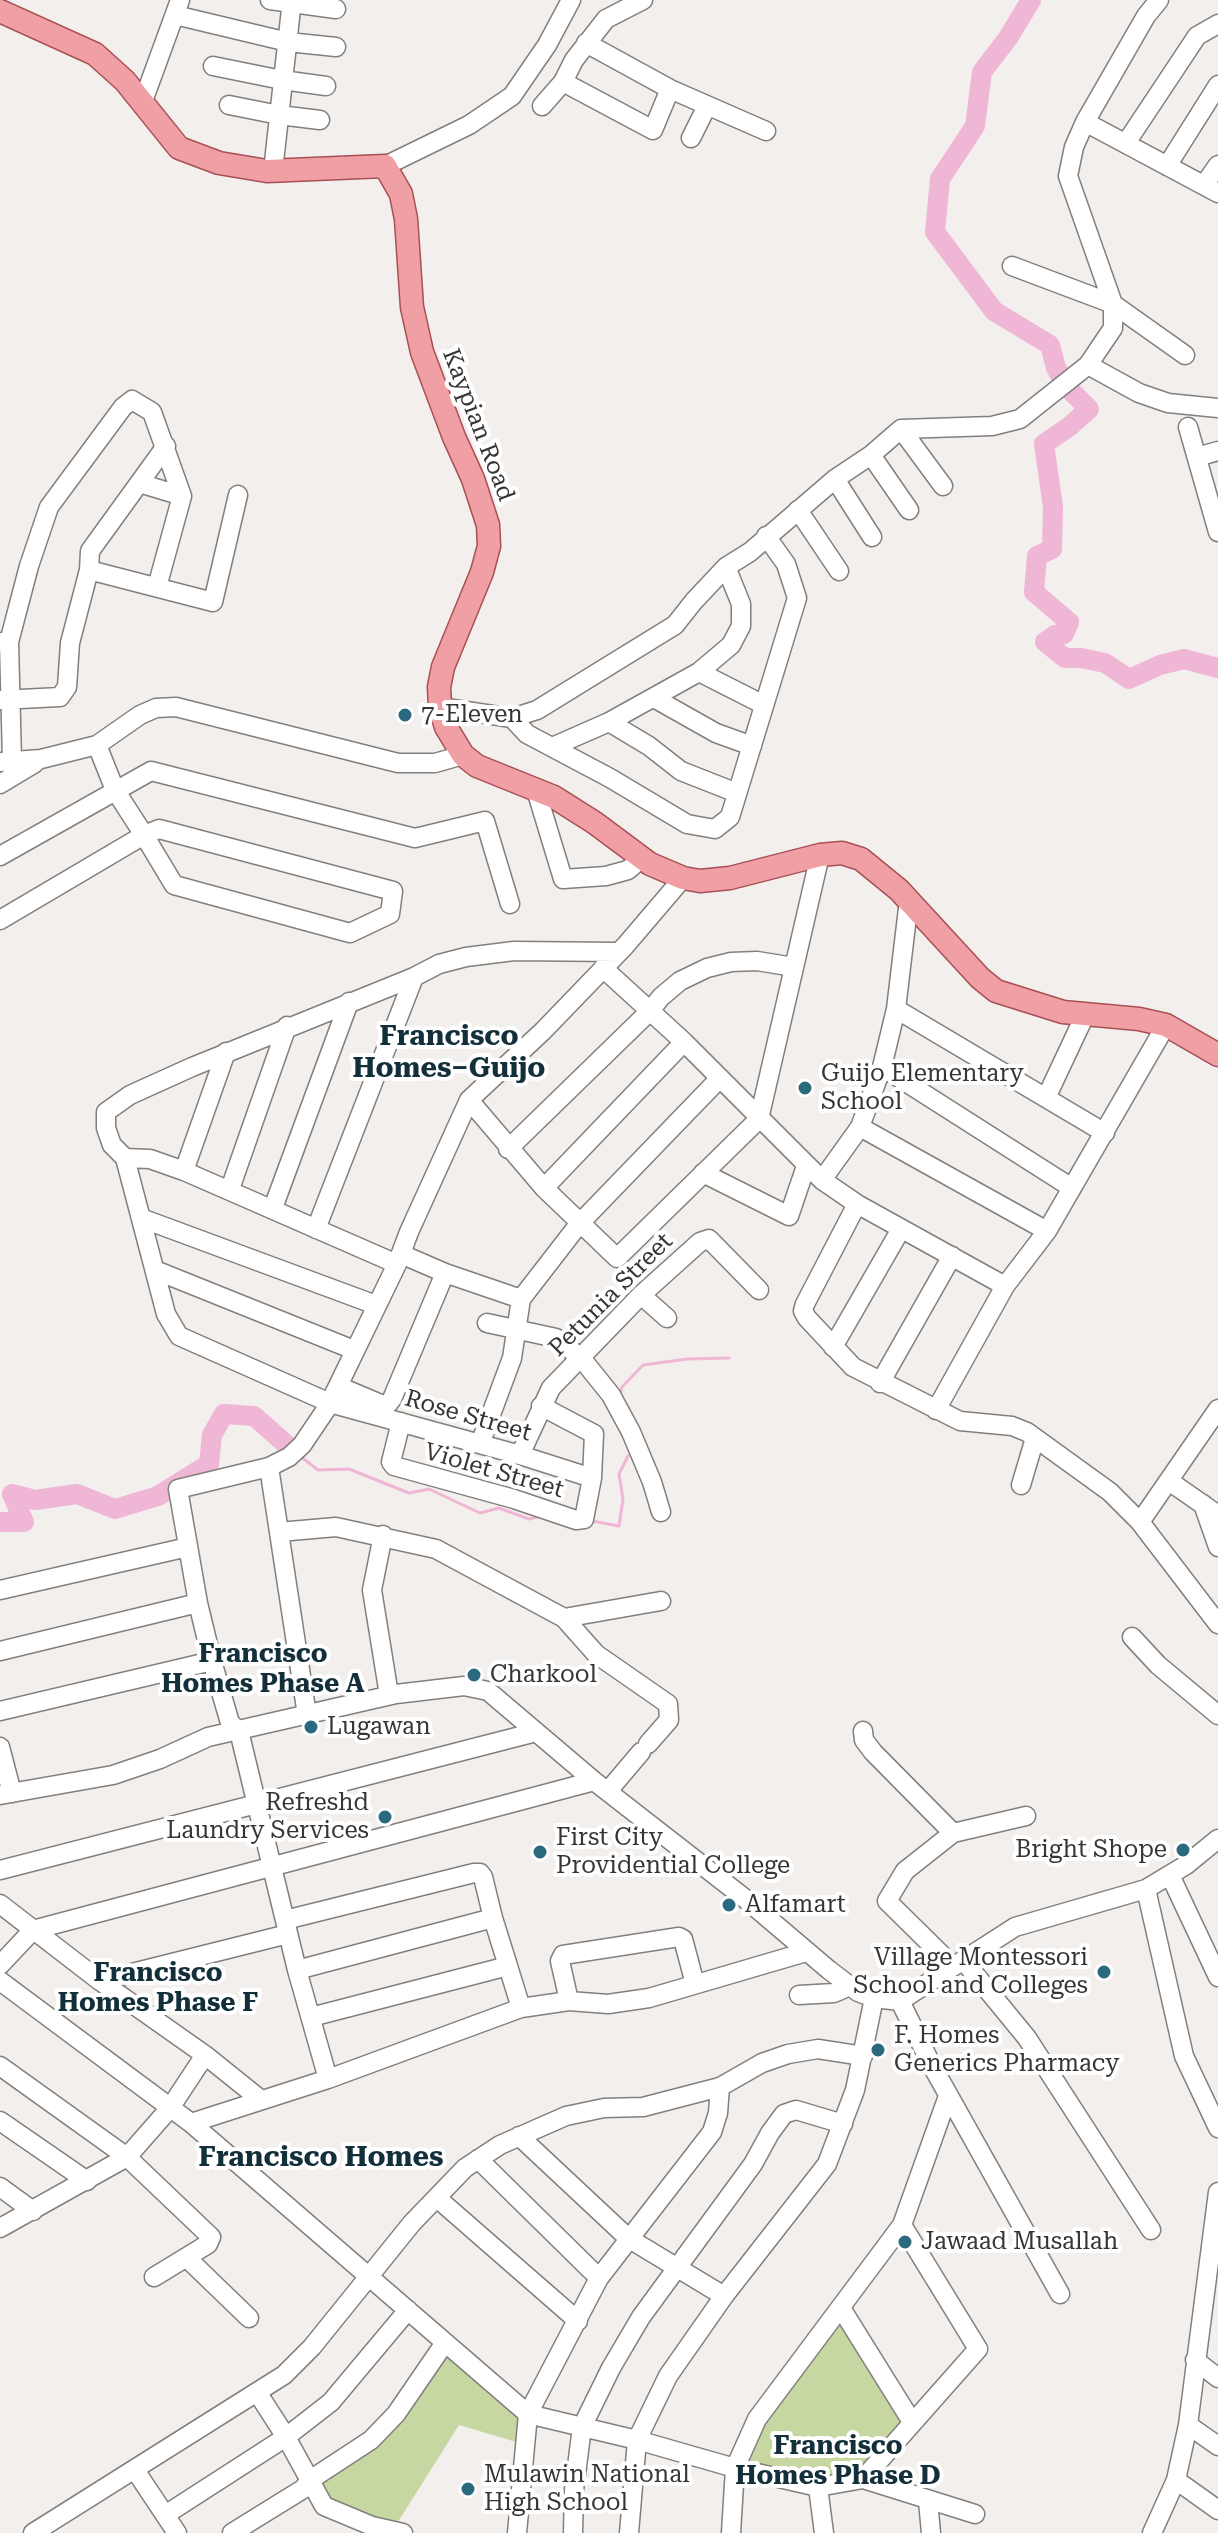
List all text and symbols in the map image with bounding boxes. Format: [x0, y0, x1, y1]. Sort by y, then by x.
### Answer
street label: Kaypian Road [436, 345, 520, 505]
place label: 7-Eleven [421, 701, 523, 729]
marker: 7-Eleven [396, 706, 414, 724]
district label: Francisco Homes–Guijo [353, 1020, 545, 1086]
place label: Guijo Elementary School [821, 1060, 1024, 1116]
marker: Guijo Elementary School [796, 1079, 814, 1097]
street label: Petunia Street [543, 1227, 679, 1363]
street label: Rose Street [401, 1384, 535, 1448]
street label: Violet Street [421, 1437, 567, 1505]
district label: Francisco Homes Phase A [161, 1638, 365, 1700]
place label: Charkool [490, 1661, 597, 1689]
marker: Charkool [465, 1666, 483, 1684]
place label: Lugawan [327, 1713, 431, 1741]
marker: Lugawan [302, 1718, 320, 1736]
place label: Refreshd Laundry Services [166, 1789, 369, 1845]
marker: Refreshd Laundry Services [376, 1808, 394, 1826]
place label: First City Providential College [556, 1824, 790, 1880]
place label: Bright Shope [1015, 1836, 1167, 1864]
marker: Bright Shope [1174, 1841, 1192, 1859]
marker: First City Providential College [531, 1843, 549, 1861]
place label: Alfamart [745, 1891, 846, 1919]
marker: Alfamart [720, 1896, 738, 1914]
place label: Village Montessori School and Colleges [853, 1944, 1088, 2000]
district label: Francisco Homes Phase F [58, 1957, 258, 2018]
marker: Village Montessori School and Colleges [1095, 1963, 1113, 1981]
place label: F. Homes Generics Pharmacy [894, 2022, 1120, 2078]
marker: F. Homes Generics Pharmacy [869, 2041, 887, 2059]
district label: Francisco Homes [199, 2141, 443, 2175]
place label: Jawaad Musallah [921, 2228, 1118, 2256]
marker: Jawaad Musallah [896, 2233, 914, 2251]
district label: Francisco Homes Phase D [735, 2430, 941, 2492]
place label: Mulawin National High School [484, 2461, 690, 2517]
marker: Mulawin National High School [459, 2480, 477, 2498]

